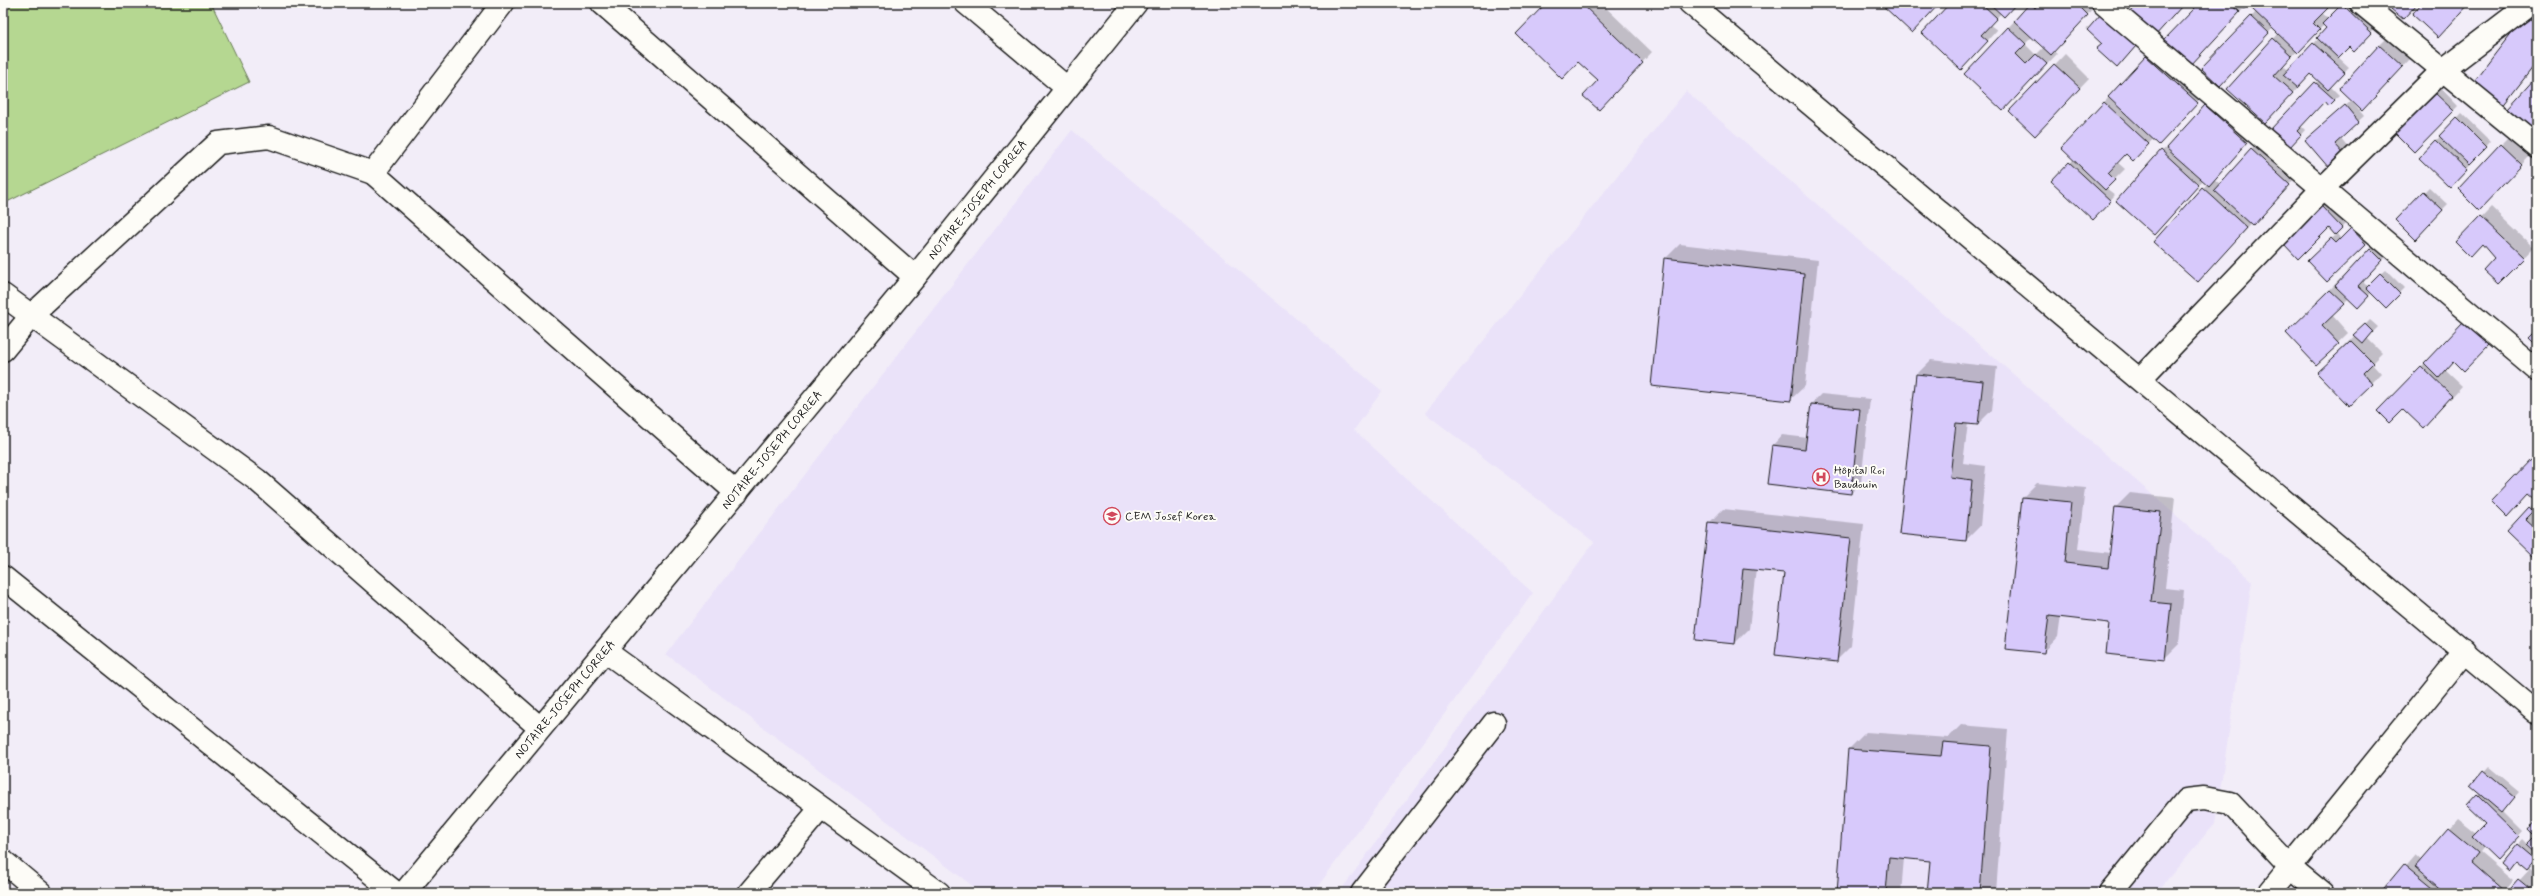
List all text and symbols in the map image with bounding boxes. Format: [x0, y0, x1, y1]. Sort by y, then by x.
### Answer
street label: NOTAIRE-JOSEPH CORREA [925, 137, 1032, 263]
street label: NOTAIRE-JOSEPH CORREA [719, 388, 827, 513]
place label: Hôpital Roi Baudouin [1834, 463, 1885, 493]
hospital icon: Hôpital Roi Baudouin [1811, 467, 1831, 487]
school or university icon: CEM Josef Korea [1102, 506, 1122, 526]
place label: CEM Josef Korea [1125, 509, 1216, 525]
street label: NOTAIRE-JOSEPH CORREA [512, 637, 620, 762]

